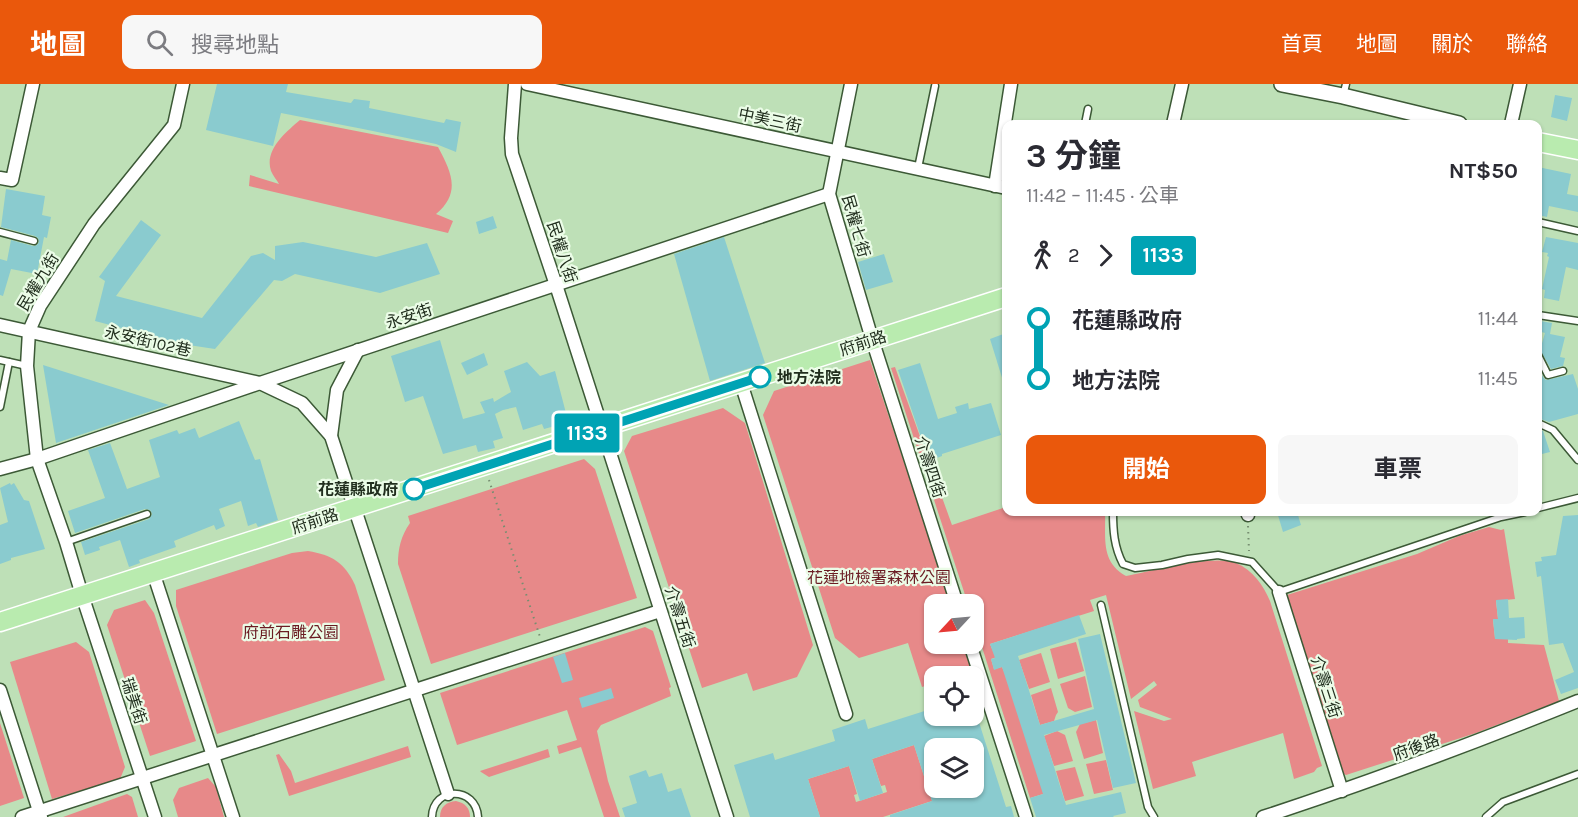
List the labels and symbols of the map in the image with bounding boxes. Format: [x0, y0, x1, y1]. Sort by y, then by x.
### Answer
street label: 中美三街 [737, 104, 803, 136]
street label: 民權七街 [838, 193, 874, 259]
street label: 民權八街 [543, 219, 581, 285]
street label: 民權九街 [13, 250, 63, 314]
street label: 永安街 [383, 300, 435, 332]
street label: 永安街102巷 [103, 322, 193, 360]
street label: 府前路 [837, 327, 889, 359]
marker: 地方法院 [749, 366, 771, 388]
place label: 地方法院 [777, 368, 841, 387]
line badge: 1133 [545, 414, 629, 452]
street label: 介壽四街 [911, 434, 949, 500]
marker: 花蓮縣政府 [403, 478, 425, 500]
place label: 花蓮縣政府 [318, 480, 398, 499]
street label: 府前路 [289, 505, 341, 537]
park label: 花蓮地檢署森林公園 [807, 568, 951, 587]
street label: 介壽五街 [661, 584, 699, 650]
north arrow [924, 594, 984, 654]
park label: 府前石雕公園 [243, 623, 339, 642]
street label: 介壽三街 [1307, 654, 1345, 720]
street label: 瑞美街 [118, 675, 150, 727]
street label: 府後路 [1390, 730, 1442, 764]

